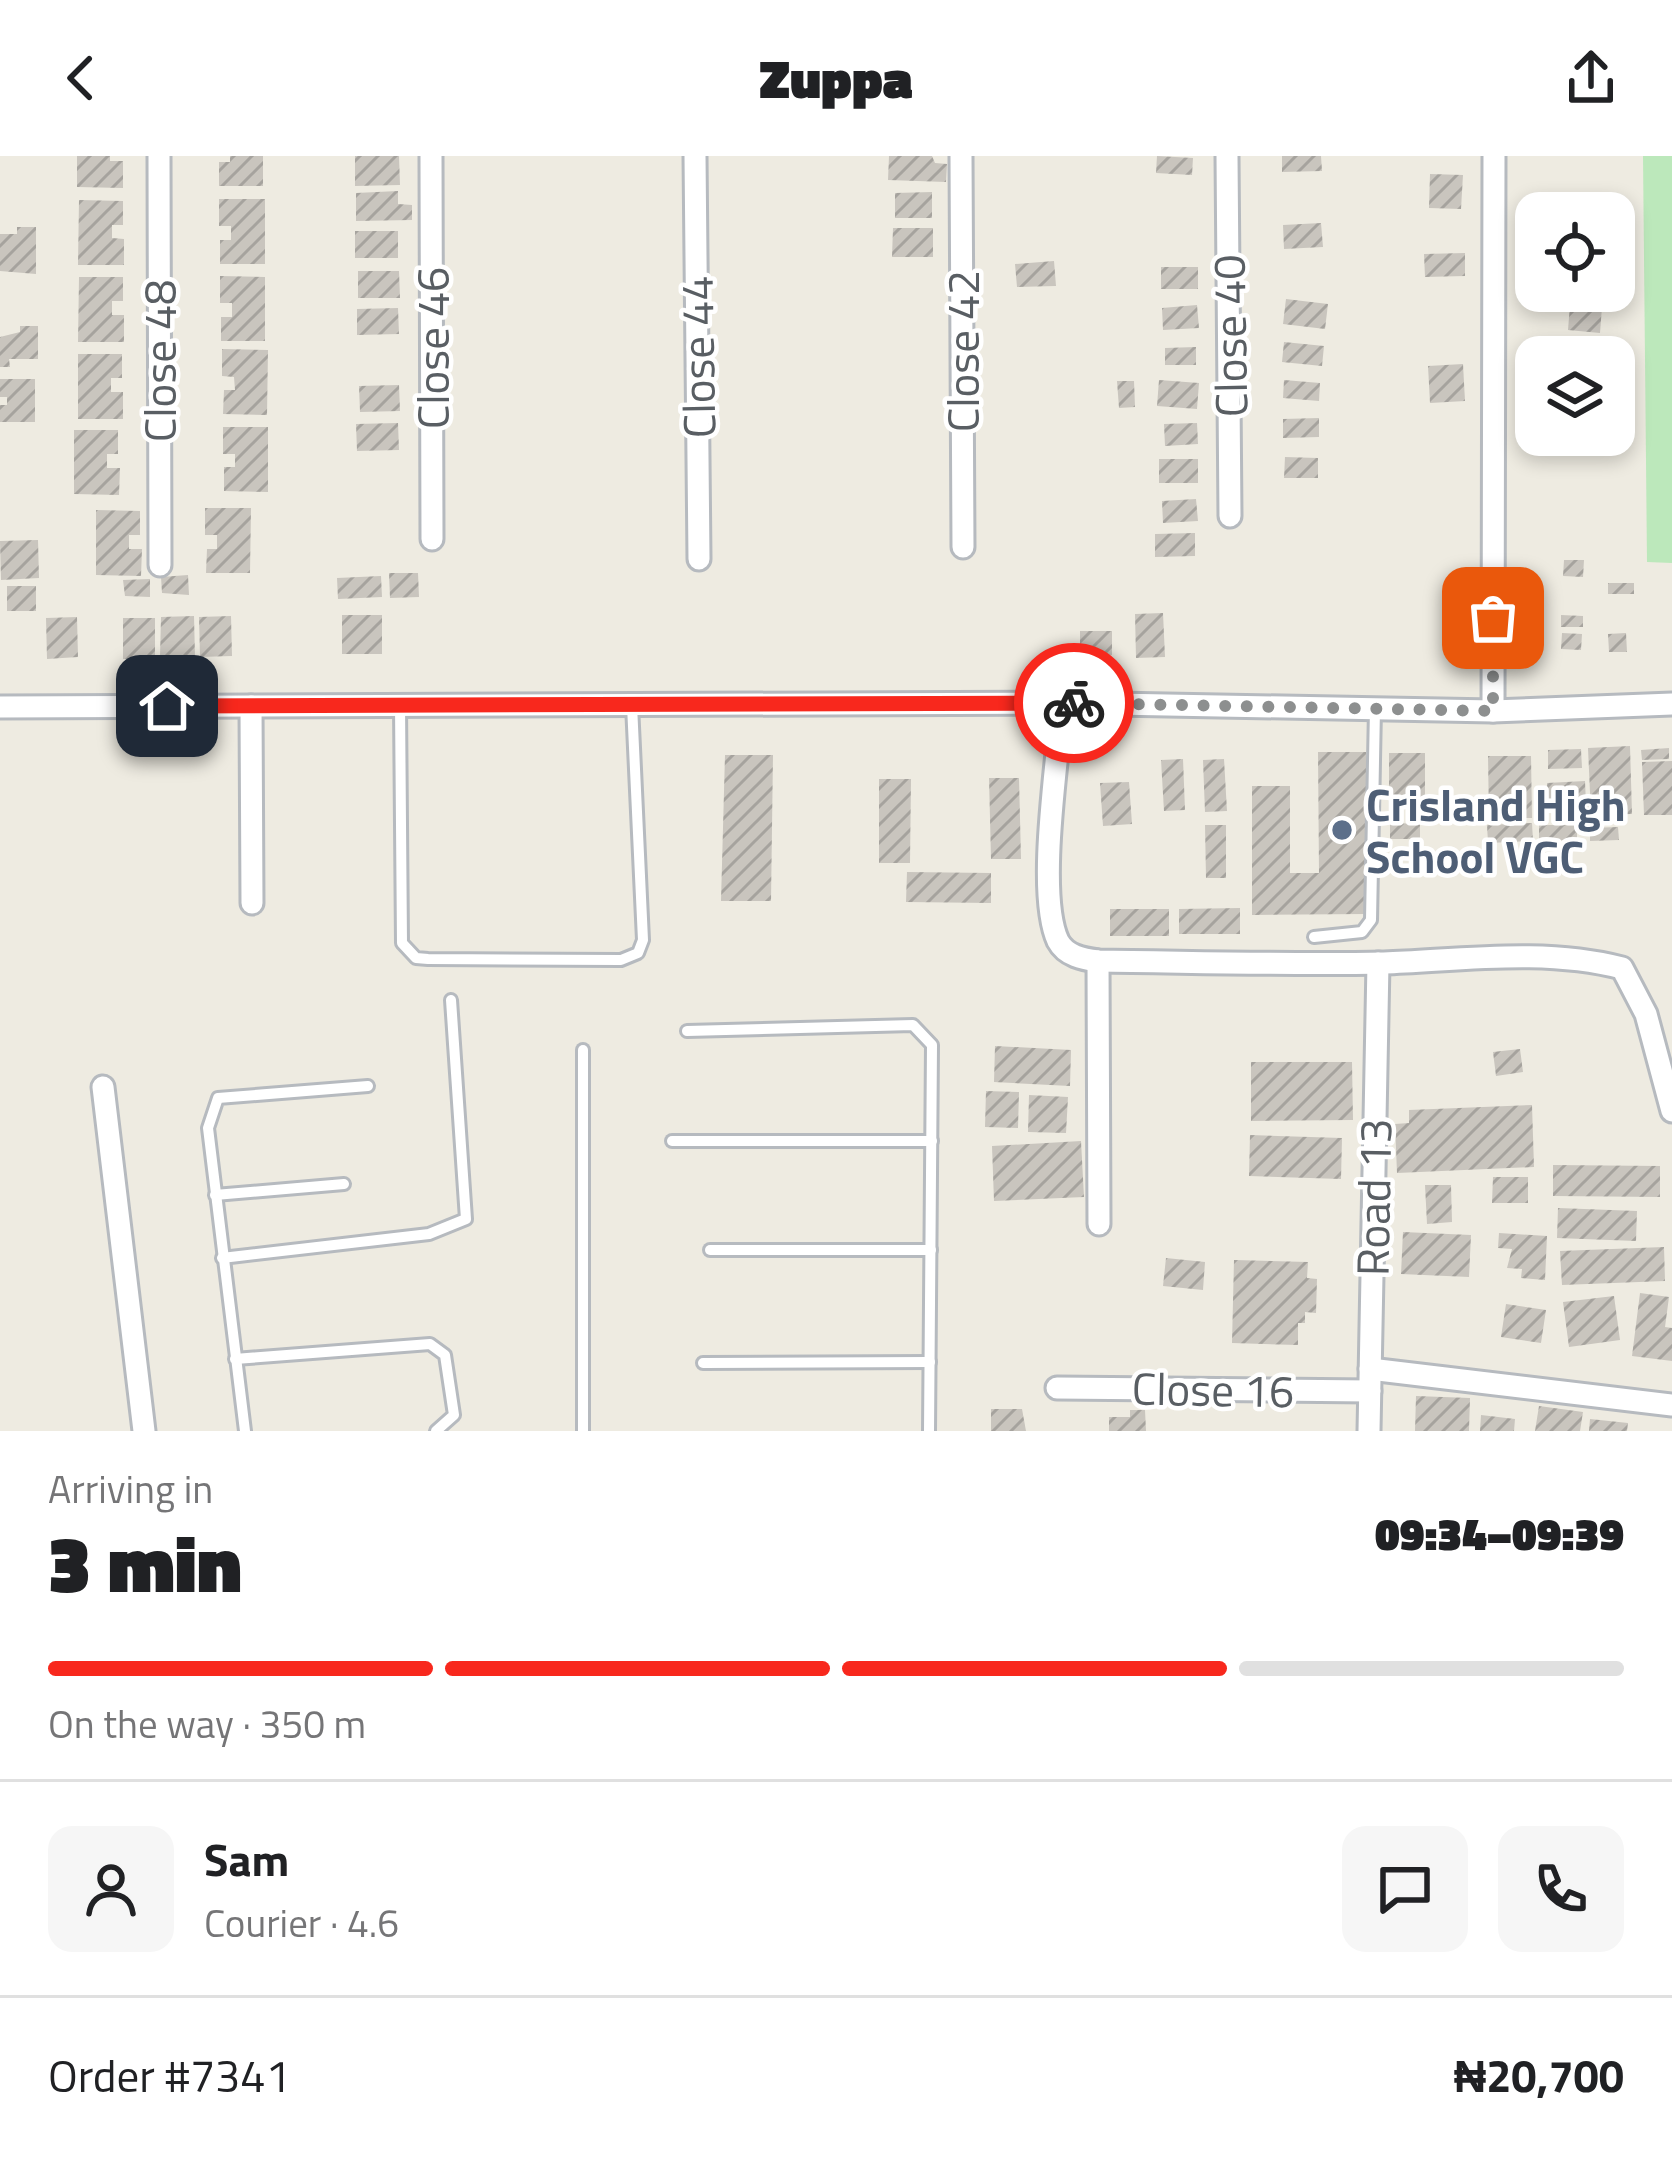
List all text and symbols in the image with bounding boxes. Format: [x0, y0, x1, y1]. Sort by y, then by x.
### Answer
text: Zuppa [759, 37, 913, 119]
icon: back [48, 45, 114, 111]
icon: share [1558, 45, 1624, 111]
map controls [1515, 192, 1635, 456]
button: locate [1515, 192, 1635, 312]
street label: Close 40 [1194, 254, 1264, 418]
street label: Close 46 [398, 267, 466, 429]
street label: Close 42 [928, 270, 996, 432]
street label: Close 44 [662, 275, 732, 439]
street label: Close 48 [125, 280, 193, 442]
button: layers [1515, 336, 1635, 456]
pin [1442, 567, 1544, 669]
icon: bag [1460, 585, 1526, 651]
courier [1014, 643, 1134, 763]
pin [116, 655, 218, 757]
icon: bike [1041, 670, 1107, 736]
icon: home [134, 673, 200, 739]
place label: Crisland High School VGC [1366, 770, 1626, 890]
marker: Crisland High School VGC [1329, 817, 1355, 843]
street label: Road 13 [1338, 1118, 1408, 1276]
street label: Close 16 [1131, 1354, 1295, 1424]
text: Arriving in [48, 1459, 213, 1518]
text: 09:34–09:39 [1375, 1499, 1624, 1567]
text: 3 min [48, 1504, 242, 1622]
text: On the way · 350 m [48, 1694, 366, 1753]
text: Sam [204, 1825, 289, 1893]
button: person [48, 1826, 174, 1952]
button: chat [1342, 1826, 1468, 1952]
button: phone [1498, 1826, 1624, 1952]
text: Courier · 4.6 [204, 1893, 399, 1952]
text: Order #7341 [48, 2041, 291, 2109]
text: ₦20,700 [1454, 2041, 1624, 2109]

